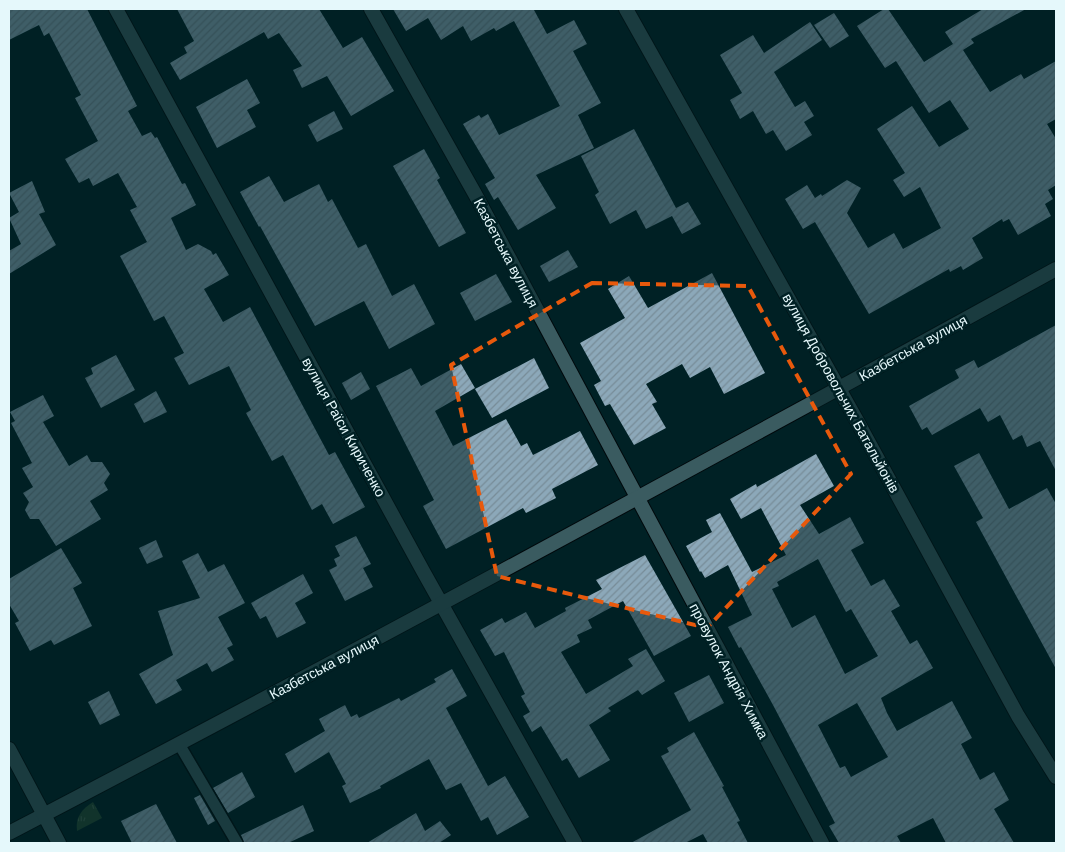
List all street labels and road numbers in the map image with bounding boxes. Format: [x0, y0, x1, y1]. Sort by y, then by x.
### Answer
street label: Казбетська вулиця [470, 195, 542, 311]
street label: вулиця Добровольчих Батальйонів [779, 290, 903, 496]
street label: Казбетська вулиця [856, 311, 970, 385]
street label: вулиця Раїси Кириченко [298, 354, 390, 500]
street label: провулок Андрія Химка [686, 600, 773, 742]
street label: Казбетська вулиця [266, 631, 382, 703]

